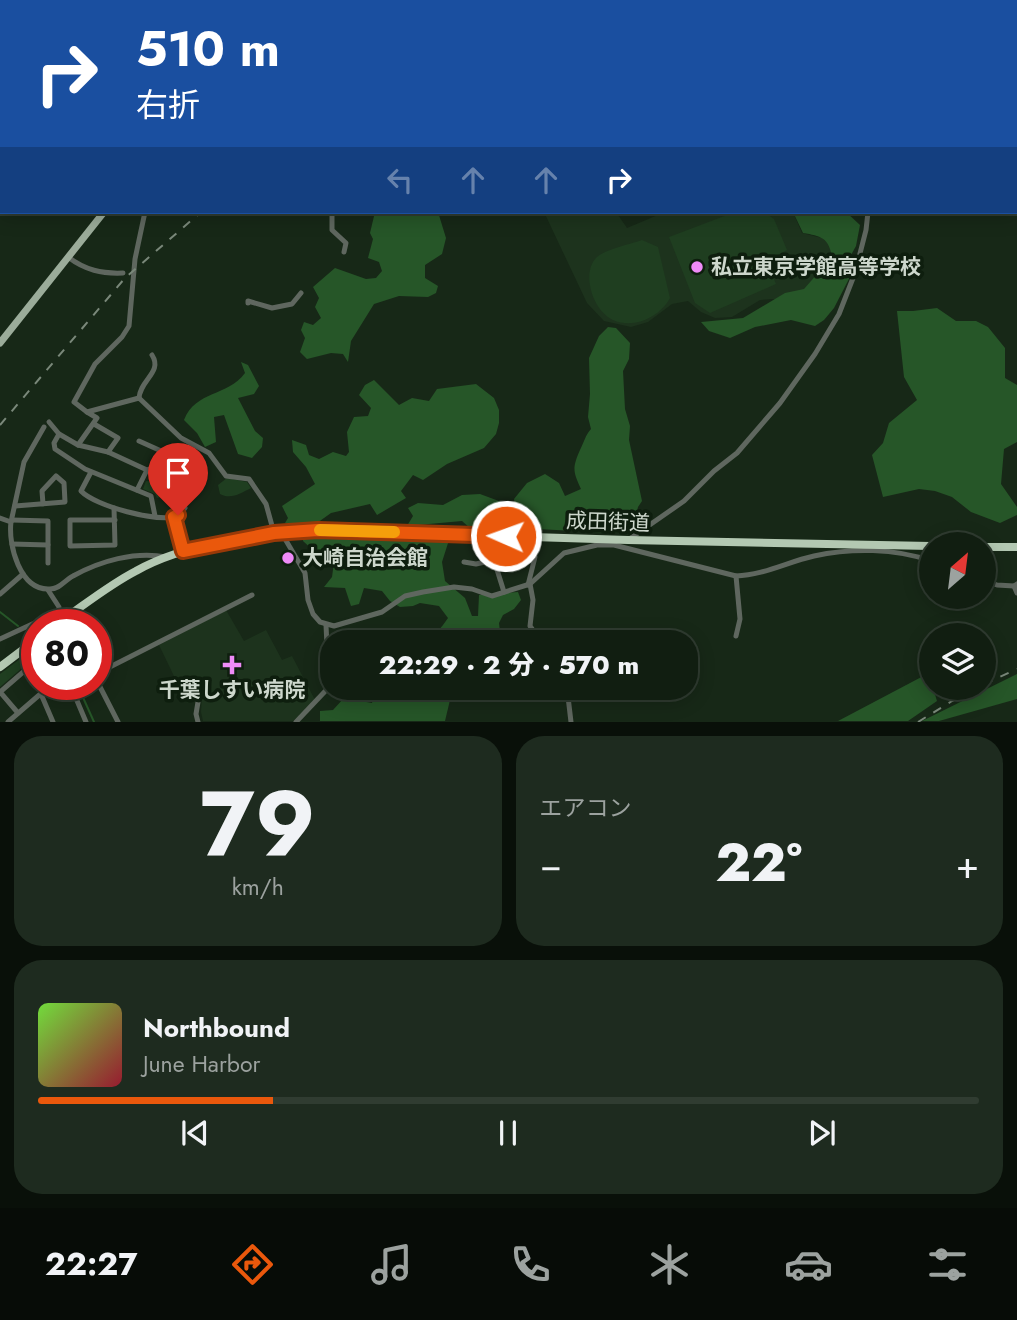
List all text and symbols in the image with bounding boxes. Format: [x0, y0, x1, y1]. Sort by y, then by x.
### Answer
text: 510 m [136, 14, 280, 84]
icon: right [21, 28, 112, 119]
text: 右折 [136, 82, 200, 128]
icon: left [381, 161, 419, 199]
icon: ahead [454, 161, 492, 199]
icon: ahead [527, 161, 565, 199]
icon: right [600, 161, 638, 199]
place label: 私立東京学館高等学校 [711, 252, 921, 282]
marker: 私立東京学館高等学校 [689, 259, 705, 275]
pin [148, 443, 208, 515]
icon: arrive [159, 454, 197, 492]
position arrow [469, 499, 543, 573]
street label: 成田街道 [566, 506, 650, 538]
north arrow [919, 532, 996, 609]
map controls [919, 532, 996, 700]
place label: 大崎自治会館 [302, 543, 428, 573]
marker: 大崎自治会館 [280, 550, 296, 566]
speed limit sign: 80 [21, 609, 112, 700]
button: layers [919, 623, 996, 700]
text: 22:29 · 2 分 · 570 m [379, 646, 639, 684]
marker: 千葉しすい病院 [222, 655, 242, 675]
place label: 千葉しすい病院 [159, 675, 305, 705]
text: 79 [200, 759, 316, 890]
text: エアコン [540, 791, 632, 825]
text: 22° [715, 825, 802, 901]
text: − [540, 837, 562, 892]
text: + [956, 837, 979, 892]
text: km/h [232, 870, 284, 904]
text: Northbound [143, 1009, 290, 1047]
text: June Harbor [143, 1047, 260, 1081]
icon: previous [176, 1114, 214, 1152]
icon: pause [489, 1114, 527, 1152]
icon: next [803, 1114, 841, 1152]
icon: directions [228, 1240, 277, 1289]
icon: music [367, 1240, 416, 1289]
icon: phone [506, 1240, 555, 1289]
icon: climate [645, 1240, 694, 1289]
icon: car [784, 1240, 833, 1289]
icon: filters [923, 1240, 972, 1289]
text: 22:27 [45, 1241, 138, 1287]

